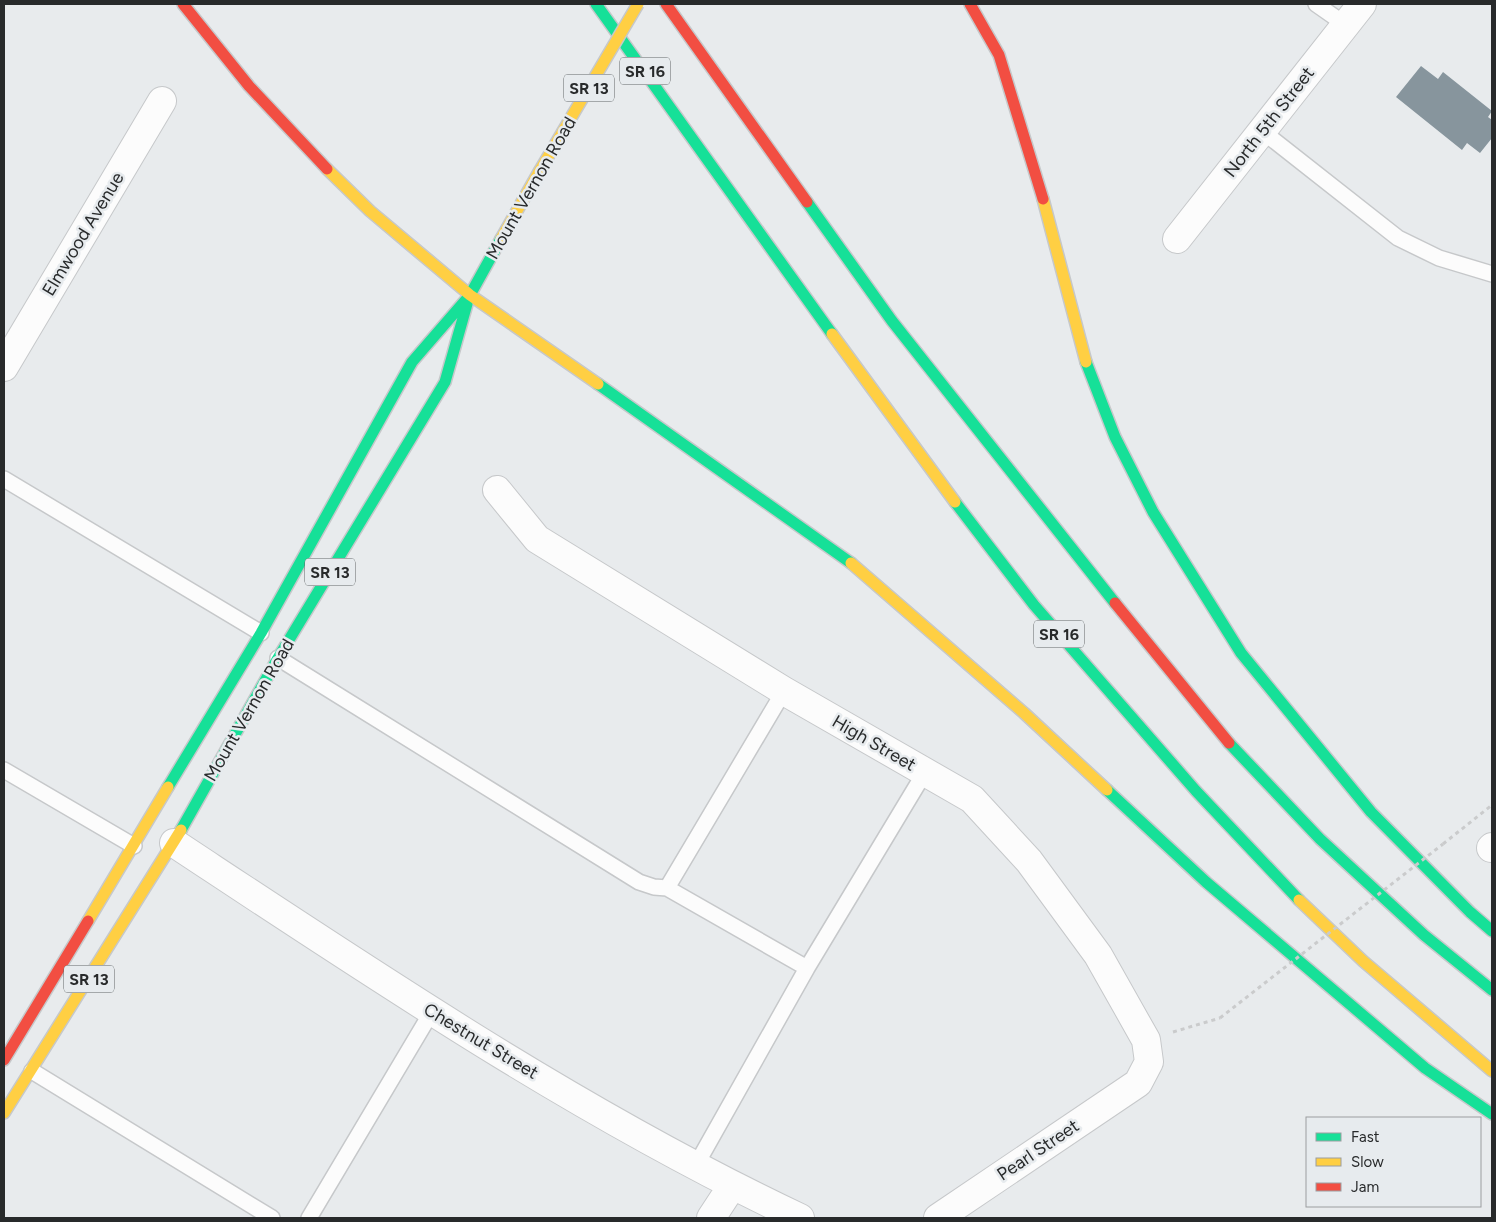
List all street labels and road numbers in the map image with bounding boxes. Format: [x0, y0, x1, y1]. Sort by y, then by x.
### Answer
road number: SR 16 [620, 58, 670, 84]
street label: North 5th Street [1219, 62, 1319, 181]
road number: SR 13 [564, 75, 614, 102]
street label: Mount Vernon Road [481, 113, 581, 263]
street label: Elmwood Avenue [37, 168, 129, 300]
road number: SR 13 [305, 558, 355, 586]
road number: SR 16 [1034, 620, 1084, 648]
street label: Mount Vernon Road [199, 635, 299, 785]
street label: High Street [828, 710, 920, 776]
road number: SR 13 [64, 966, 114, 992]
street label: Chestnut Street [420, 998, 542, 1084]
street label: Pearl Street [993, 1114, 1083, 1185]

